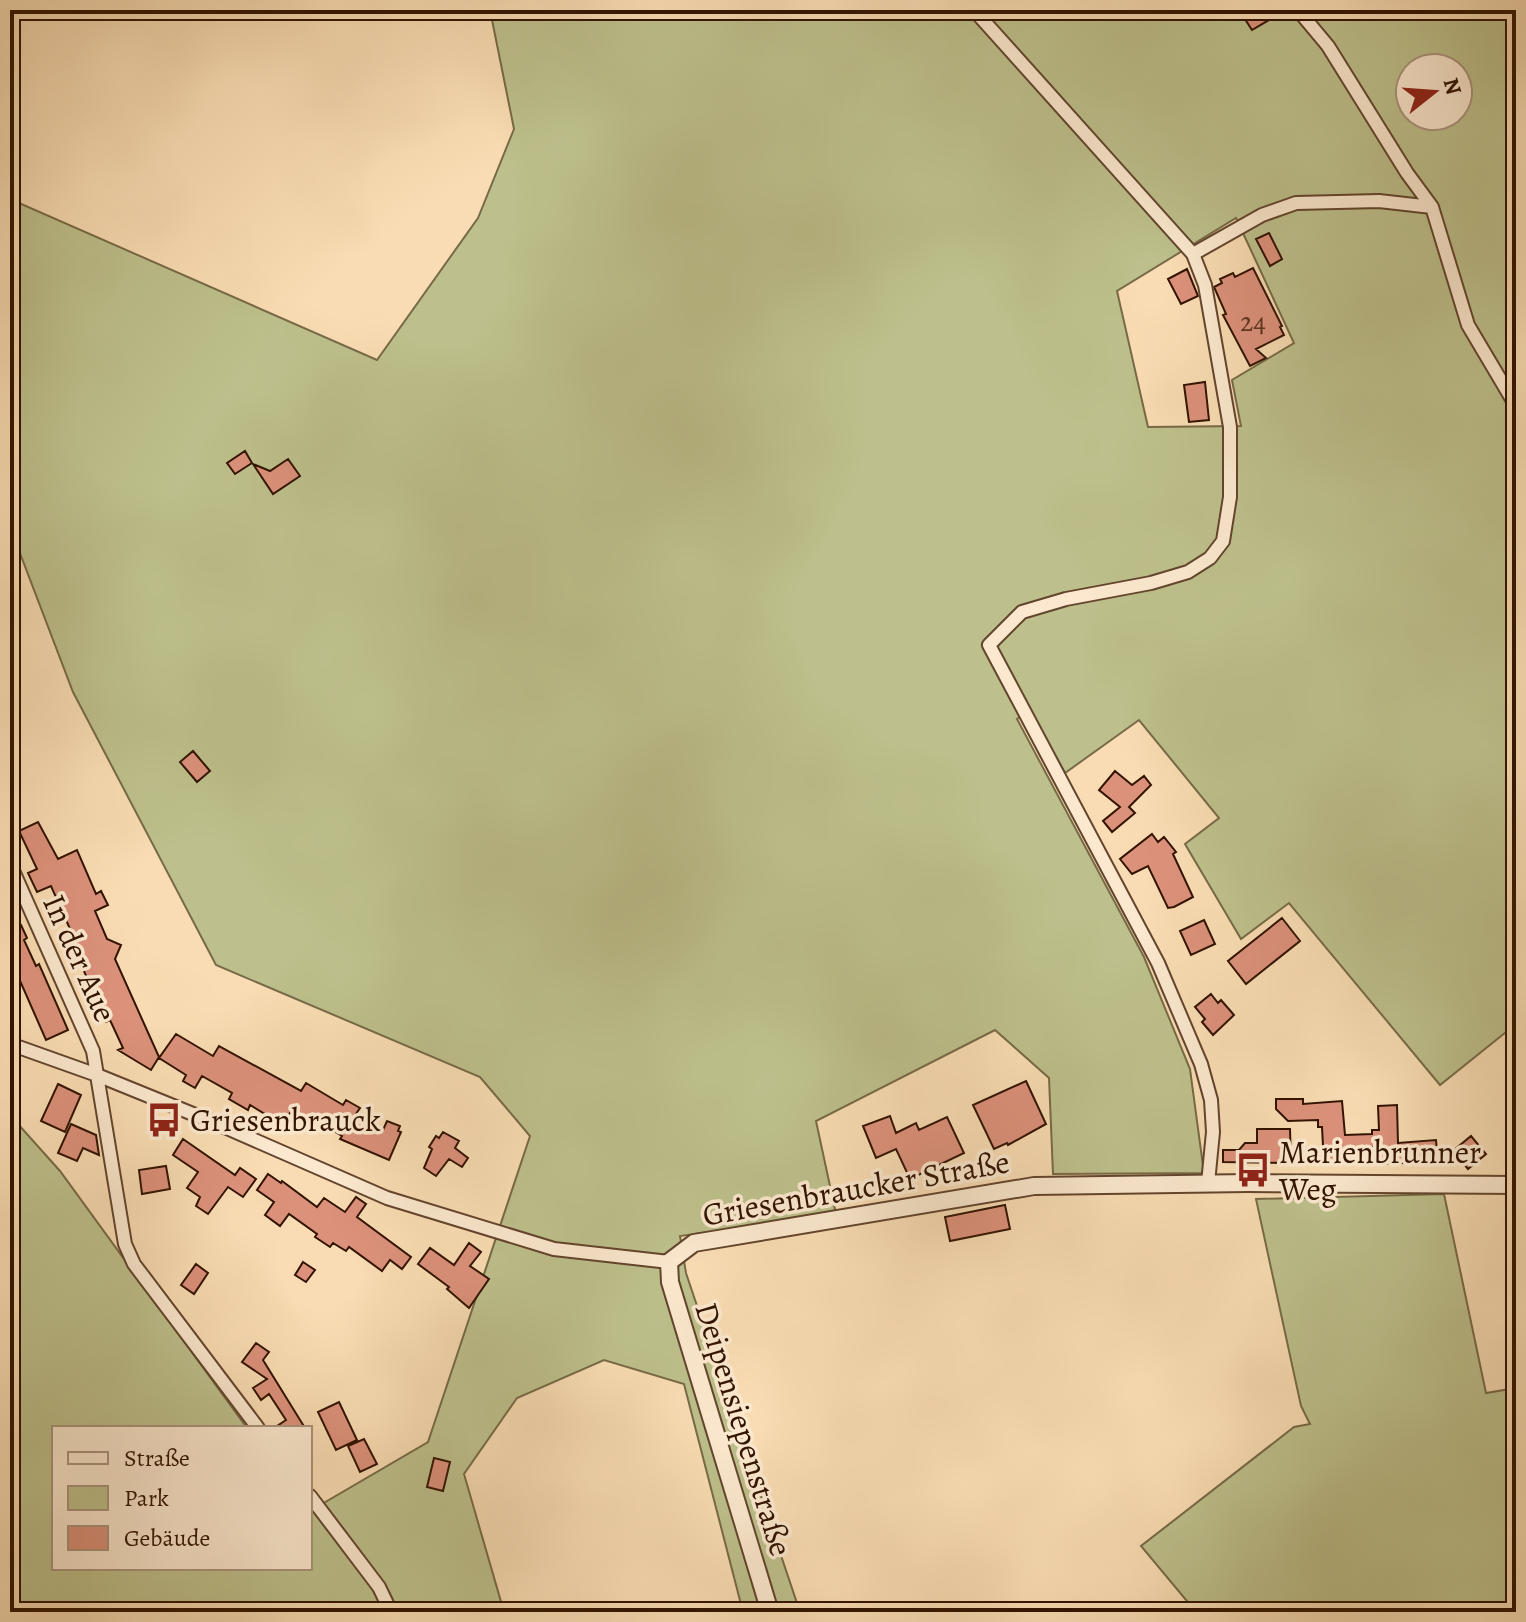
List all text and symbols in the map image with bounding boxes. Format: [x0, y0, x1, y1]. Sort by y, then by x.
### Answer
north arrow [1394, 52, 1474, 132]
text: N [1435, 74, 1469, 98]
house number: 24 [1240, 303, 1266, 341]
street label: In der Aue [32, 887, 128, 1029]
place label: Griesenbrauck [190, 1098, 381, 1142]
bus stop icon: Griesenbrauck [145, 1101, 183, 1139]
place label: Marienbrunner Weg [1278, 1130, 1481, 1211]
street label: Griesenbraucker Straße [699, 1139, 1013, 1237]
bus stop icon: Marienbrunner Weg [1234, 1151, 1272, 1189]
street label: Deipensiepenstraße [684, 1297, 804, 1561]
legend [52, 1426, 312, 1570]
text: Straße [124, 1442, 190, 1474]
text: Park [124, 1482, 169, 1514]
text: Gebäude [124, 1522, 210, 1554]

